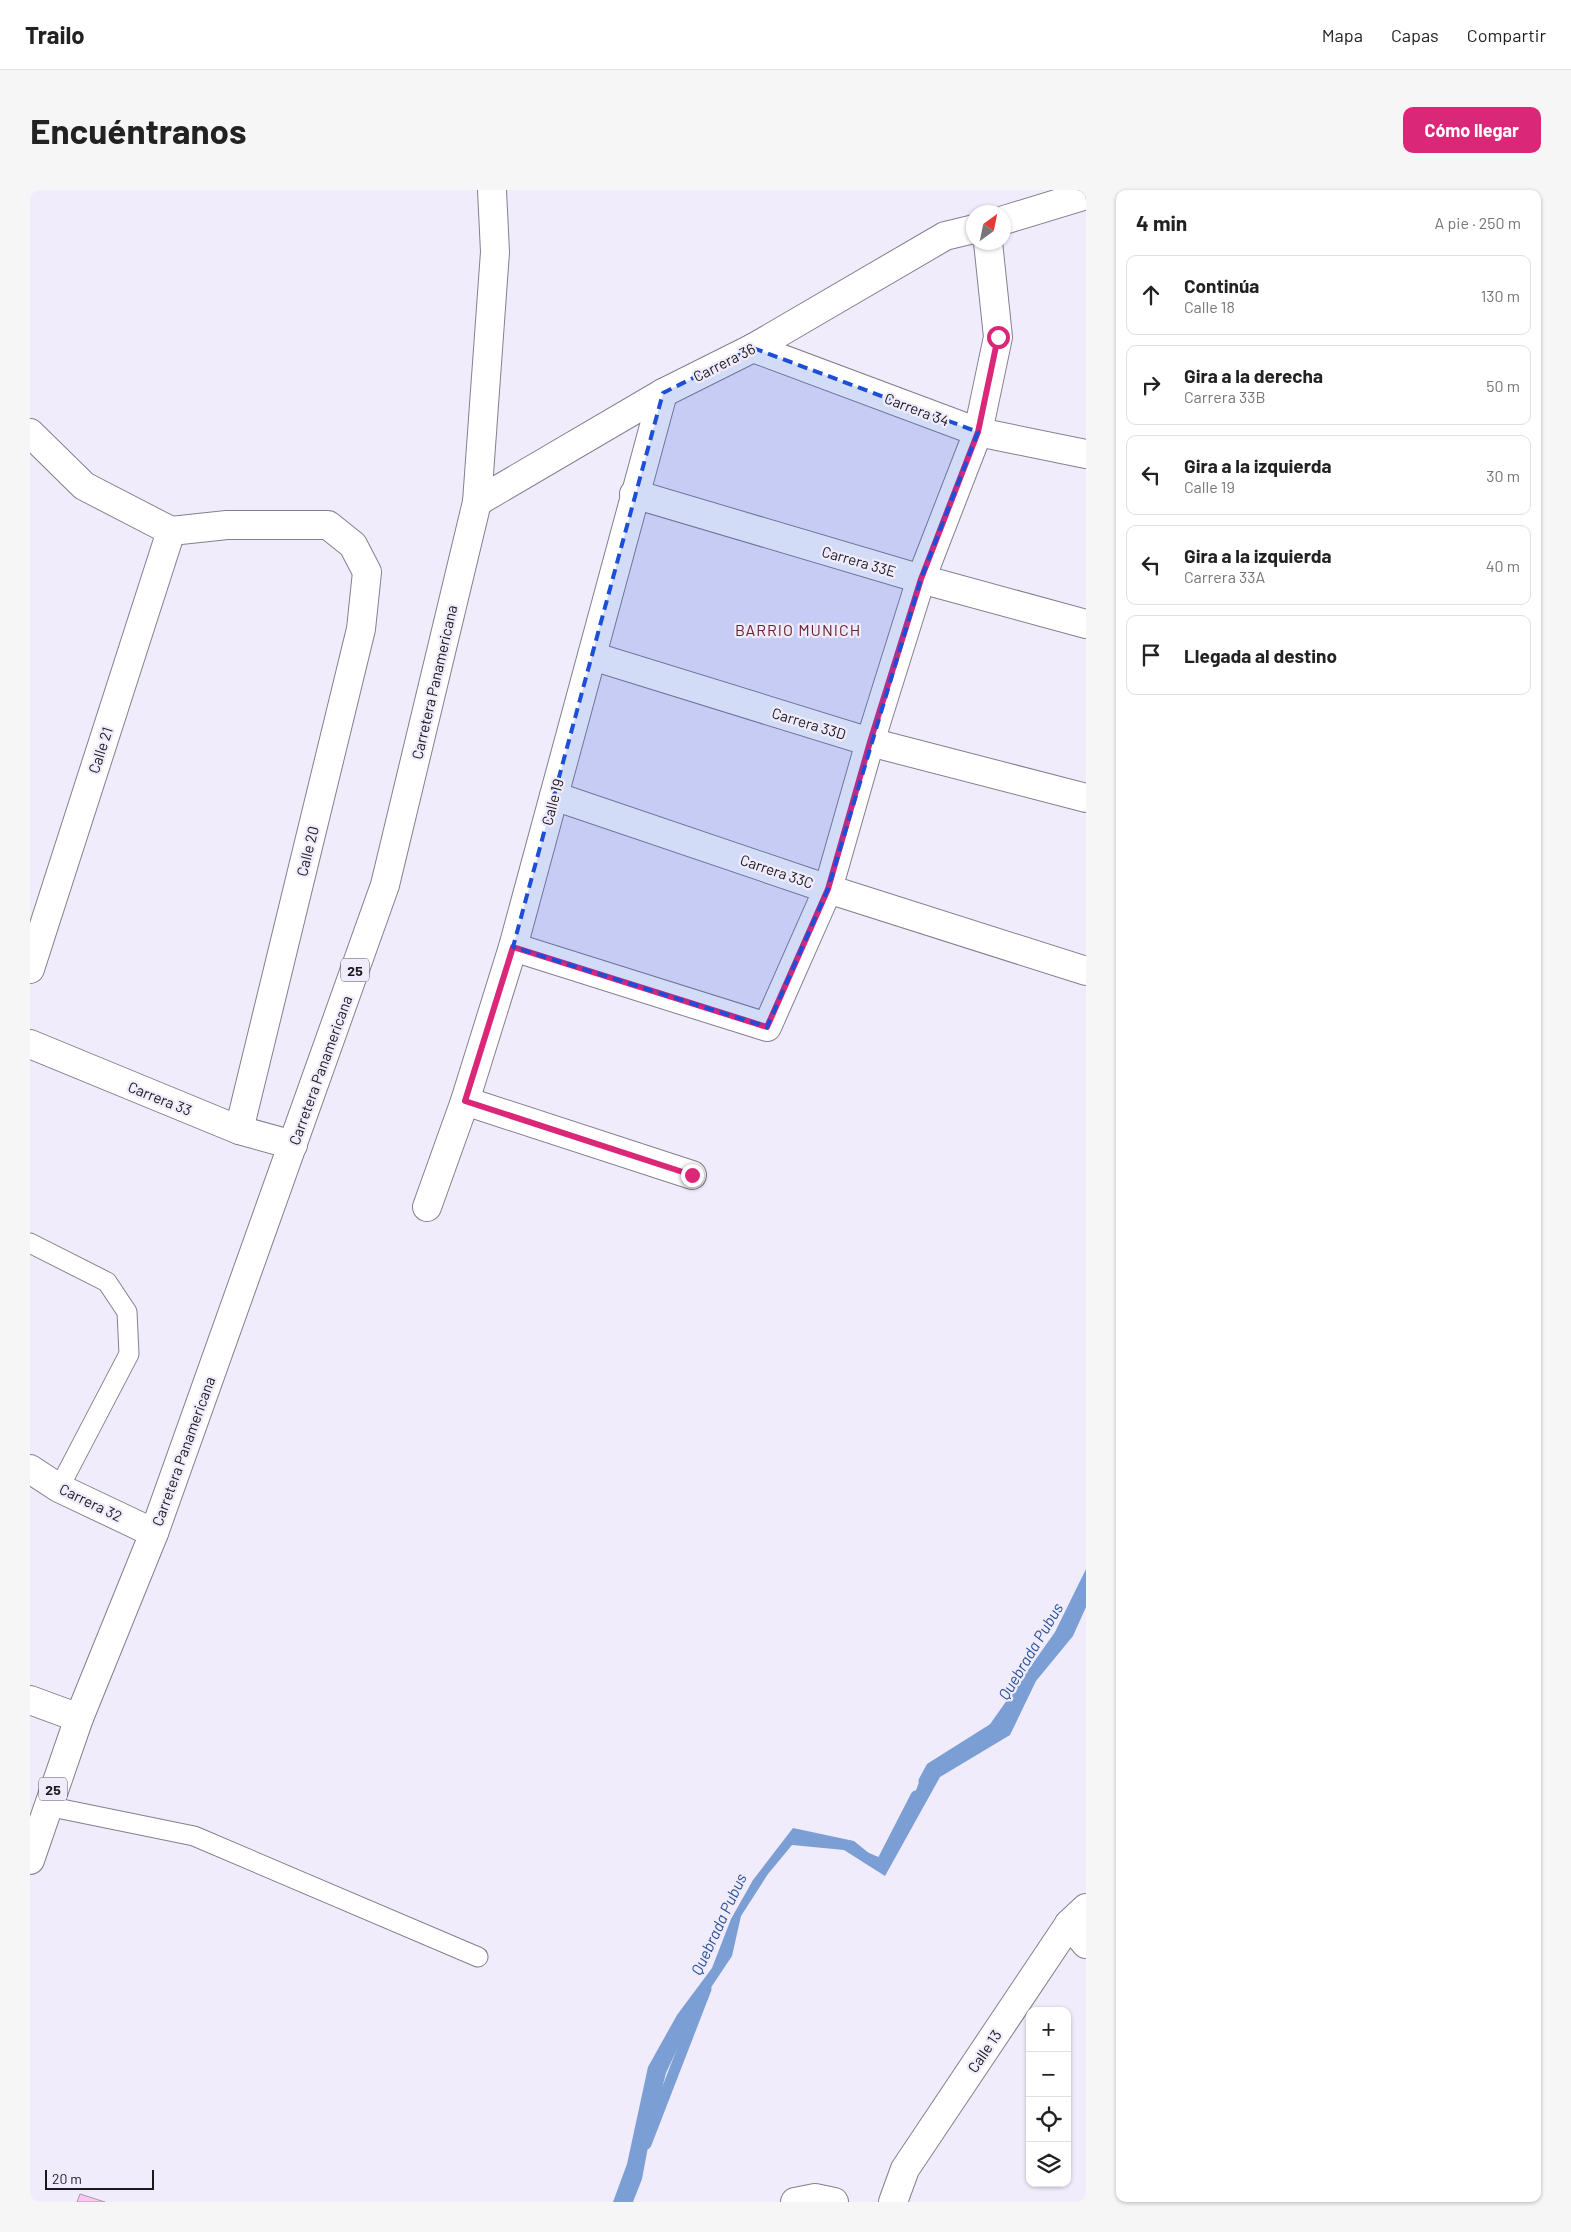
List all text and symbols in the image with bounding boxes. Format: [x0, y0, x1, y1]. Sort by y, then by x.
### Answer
text: Trailo [25, 20, 85, 49]
text: Mapa [1322, 24, 1363, 46]
text: Capas [1391, 24, 1439, 46]
text: Compartir [1467, 24, 1546, 46]
button: Cómo llegar [1403, 107, 1541, 153]
text: Encuéntranos [30, 109, 247, 151]
north arrow [966, 205, 1011, 250]
text: 4 min [1136, 210, 1187, 235]
text: A pie · 250 m [1435, 213, 1521, 232]
text: Continúa [1184, 274, 1259, 297]
icon: ahead [1137, 281, 1165, 309]
text: 130 m [1481, 286, 1520, 305]
text: Calle 18 [1184, 297, 1235, 316]
route start [987, 326, 1010, 349]
street label: Carrera 36 [690, 339, 758, 385]
text: Gira a la derecha [1184, 364, 1323, 387]
icon: right [1137, 371, 1165, 399]
text: 50 m [1486, 376, 1520, 395]
text: Carrera 33B [1184, 387, 1266, 406]
street label: Carrera 34 [882, 388, 952, 430]
text: Gira a la izquierda [1184, 454, 1332, 477]
icon: left [1137, 461, 1165, 489]
text: 30 m [1486, 466, 1520, 485]
text: Calle 19 [1184, 477, 1235, 496]
street label: Carrera 33E [820, 542, 898, 580]
text: Gira a la izquierda [1184, 544, 1332, 567]
icon: left [1137, 551, 1165, 579]
text: 40 m [1486, 556, 1520, 575]
text: Carrera 33A [1184, 567, 1265, 586]
street label: Carretera Panamericana [407, 603, 461, 761]
district label: BARRIO MUNICH [735, 620, 861, 639]
icon: arrive [1137, 641, 1165, 669]
text: Llegada al destino [1184, 644, 1337, 667]
street label: Carrera 33D [770, 703, 848, 743]
street label: Calle 21 [84, 725, 116, 775]
street label: Calle 19 [537, 777, 567, 827]
street label: Calle 20 [292, 824, 322, 878]
street label: Carrera 33C [738, 850, 816, 892]
road number: 25 [341, 958, 369, 982]
street label: Carretera Panamericana [285, 993, 355, 1147]
street label: Carrera 33 [126, 1077, 194, 1119]
route end [681, 1164, 704, 1187]
street label: Carretera Panamericana [148, 1374, 218, 1528]
street label: Carrera 32 [57, 1479, 125, 1525]
water label: Quebrada Pubus [994, 1599, 1067, 1703]
road number: 25 [39, 1778, 67, 1800]
water label: Quebrada Pubus [686, 1870, 750, 1978]
map controls [1026, 2007, 1071, 2187]
button: + [1026, 2007, 1071, 2052]
street label: Calle 13 [963, 2026, 1005, 2076]
button: − [1026, 2052, 1071, 2097]
button: locate [1026, 2097, 1071, 2142]
button: layers [1026, 2142, 1071, 2187]
scale bar [45, 2167, 154, 2190]
text: 20 m [52, 2170, 82, 2187]

